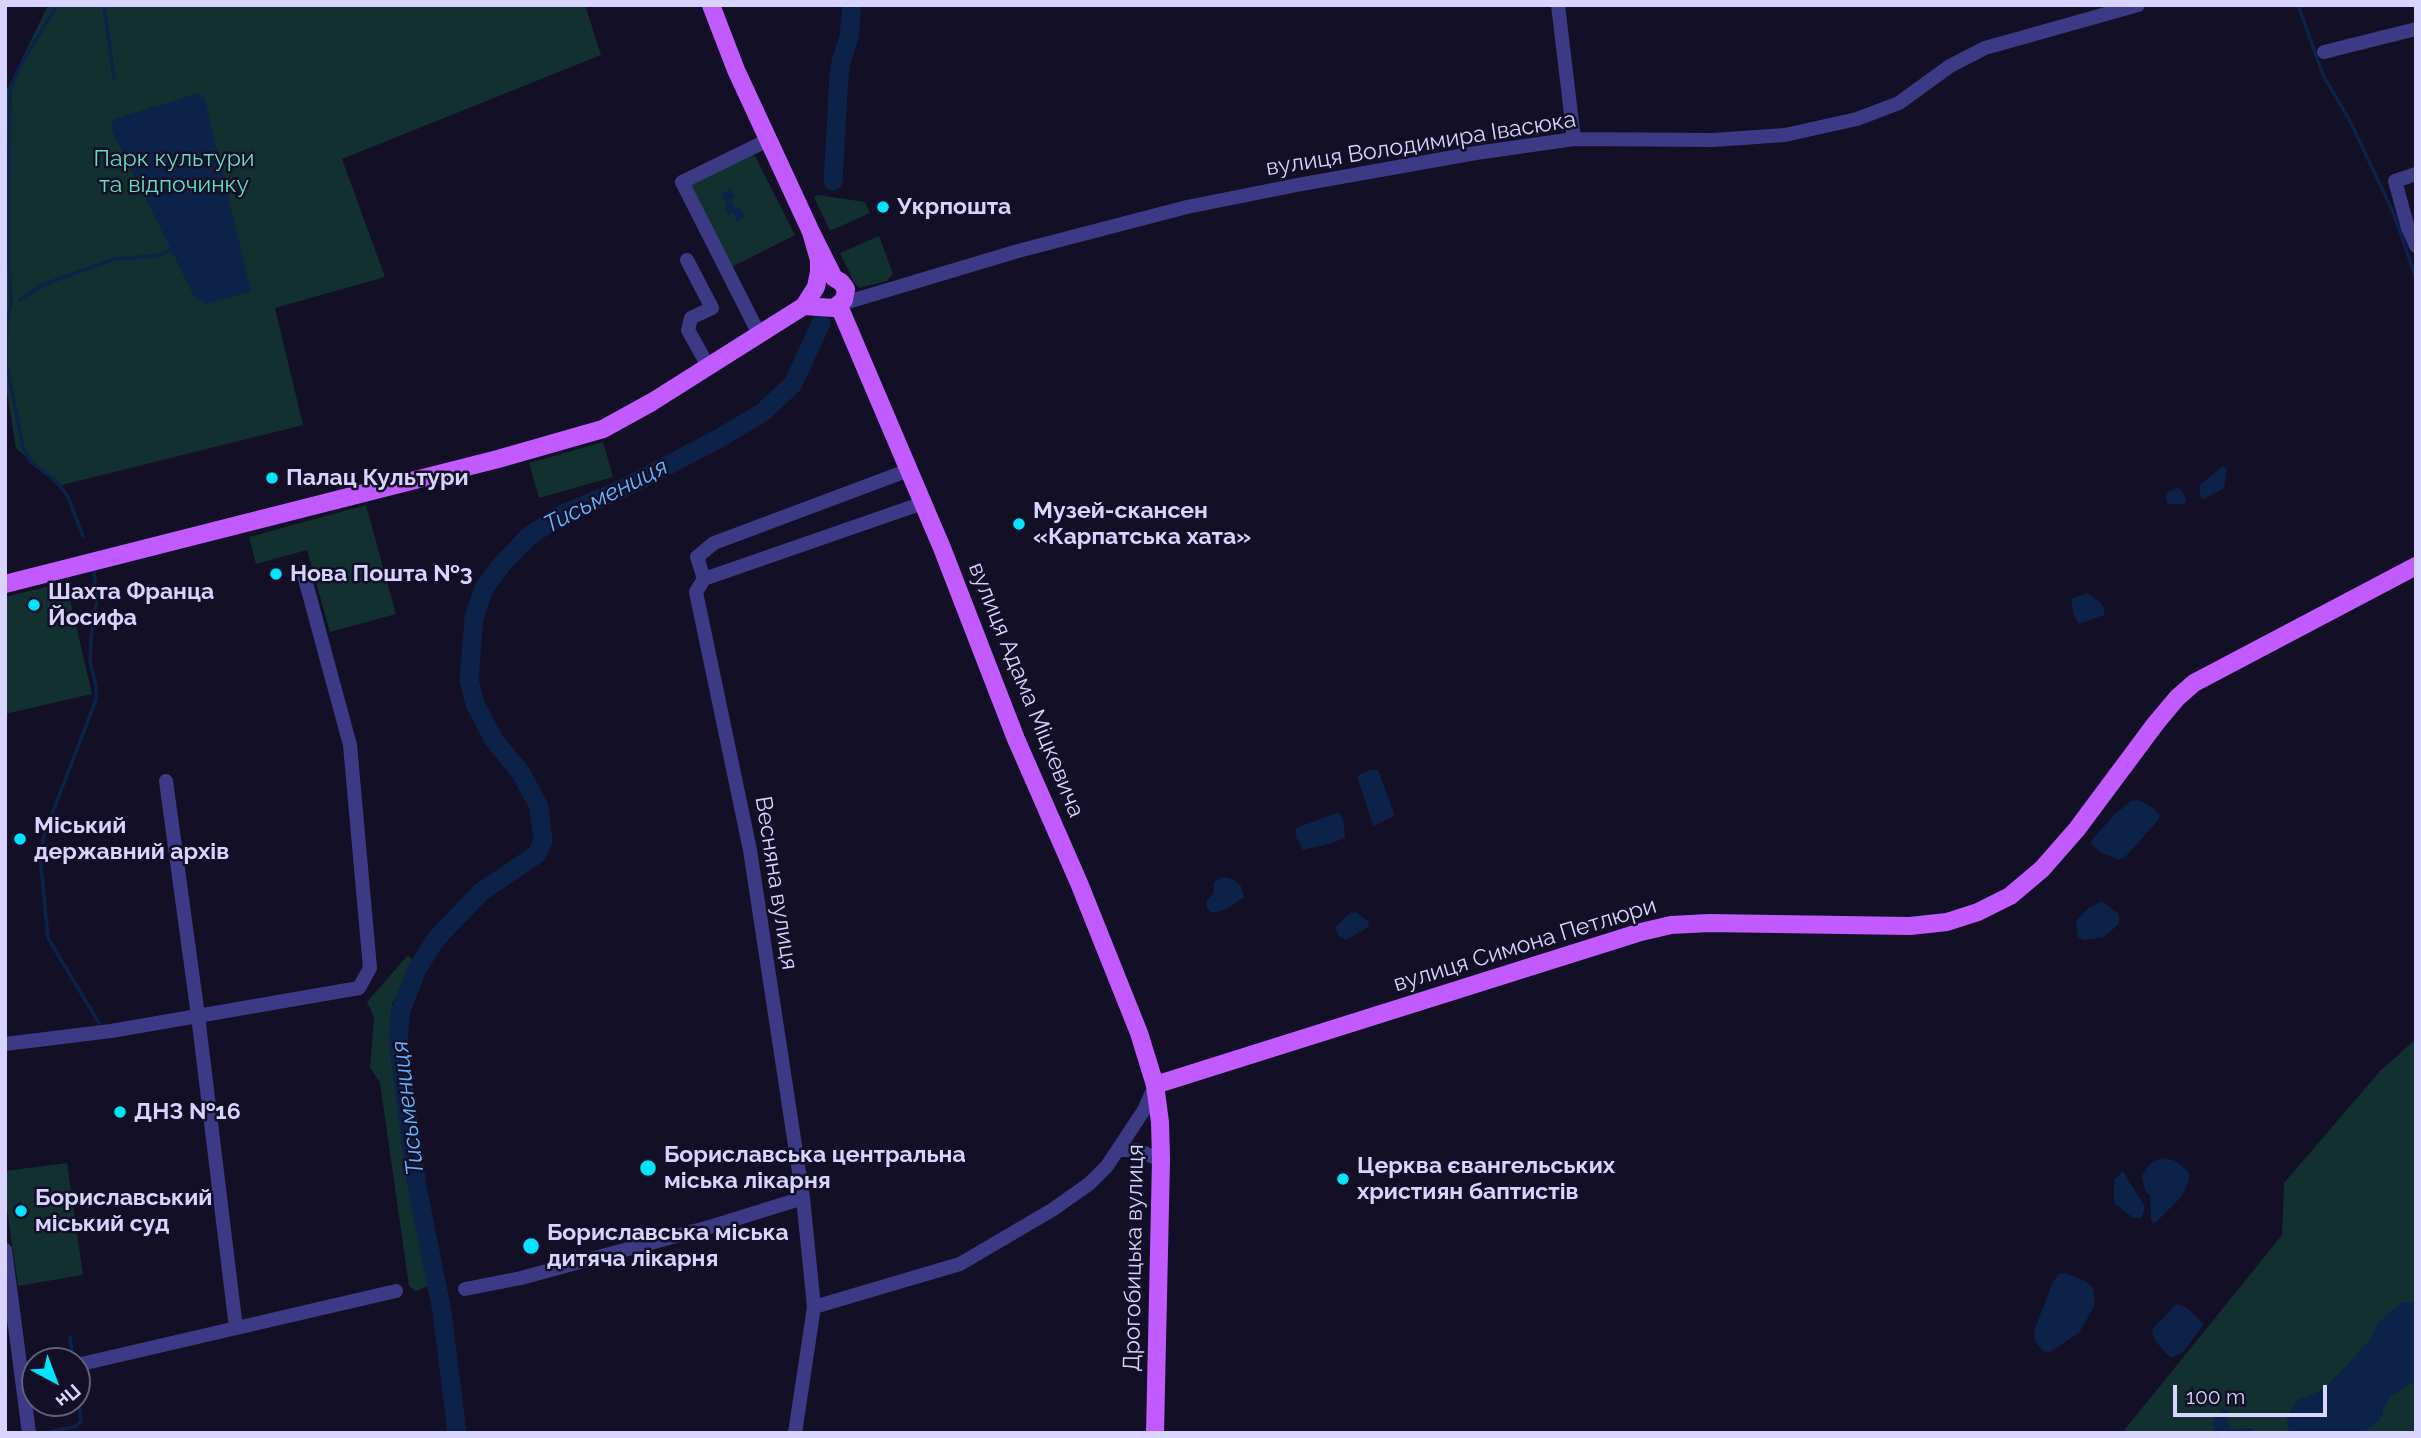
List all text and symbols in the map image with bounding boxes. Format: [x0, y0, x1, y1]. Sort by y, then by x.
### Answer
street label: вулиця Володимира Івасюка [1264, 106, 1578, 182]
park label: Парк культури та відпочинку [94, 145, 254, 199]
place label: Укрпошта [897, 193, 1011, 221]
marker: Укрпошта [875, 199, 891, 215]
water label: Тисьмениця [539, 452, 673, 540]
place label: Палац Культури [286, 464, 469, 492]
marker: Палац Культури [264, 470, 280, 486]
place label: Музей-скансен «Карпатська хата» [1033, 497, 1251, 551]
marker: Музей-скансен «Карпатська хата» [1011, 516, 1027, 532]
street label: вулиця Адама Міцкевича [962, 559, 1090, 821]
place label: Нова Пошта №3 [290, 560, 473, 588]
marker: Нова Пошта №3 [268, 566, 284, 582]
place label: Шахта Франца Йосифа [48, 578, 214, 632]
marker: Шахта Франца Йосифа [26, 597, 42, 613]
street label: Весняна вулиця [749, 794, 803, 972]
place label: Міський державний архів [34, 812, 229, 866]
marker: Міський державний архів [12, 831, 28, 847]
street label: вулиця Симона Петлюри [1390, 892, 1660, 998]
water label: Тисьмениця [385, 1039, 431, 1177]
place label: ДНЗ №16 [134, 1098, 241, 1126]
marker: ДНЗ №16 [112, 1104, 128, 1120]
place label: Бориславська центральна міська лікарня [664, 1141, 966, 1195]
street label: Дрогобицька вулиця [1118, 1144, 1150, 1372]
place label: Церква євангельських християн баптистів [1357, 1152, 1615, 1206]
marker: Бориславська центральна міська лікарня [638, 1158, 658, 1178]
marker: Церква євангельських християн баптистів [1335, 1171, 1351, 1187]
place label: Бориславський міський суд [35, 1184, 212, 1238]
marker: Бориславський міський суд [13, 1203, 29, 1219]
place label: Бориславська міська дитяча лікарня [547, 1219, 789, 1273]
marker: Бориславська міська дитяча лікарня [521, 1236, 541, 1256]
north arrow [21, 1347, 91, 1417]
scale bar [2176, 1372, 2330, 1416]
text: Пн [52, 1380, 85, 1413]
text: 100 m [2186, 1384, 2245, 1409]

